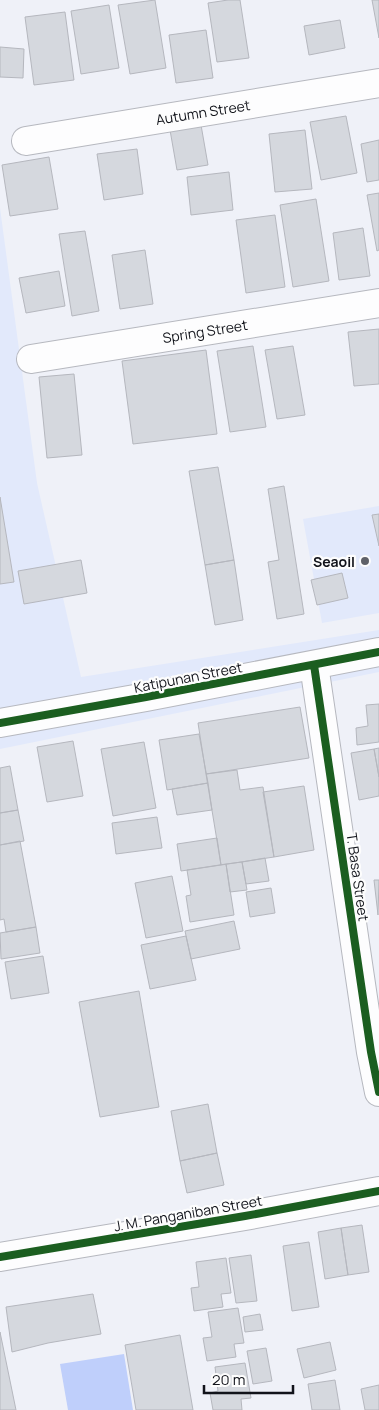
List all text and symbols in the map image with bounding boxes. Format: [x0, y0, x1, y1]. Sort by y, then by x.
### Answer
street label: Autumn Street [154, 95, 252, 129]
street label: Spring Street [161, 315, 249, 347]
place label: Seaoil [313, 552, 355, 571]
marker: Seaoil [359, 555, 371, 567]
street label: Katipunan Street [132, 657, 244, 697]
street label: T. Basa Street [342, 832, 374, 923]
street label: J. M. Panganiban Street [112, 1191, 264, 1235]
scale bar [204, 1362, 293, 1394]
text: 20 m [212, 1369, 245, 1390]

